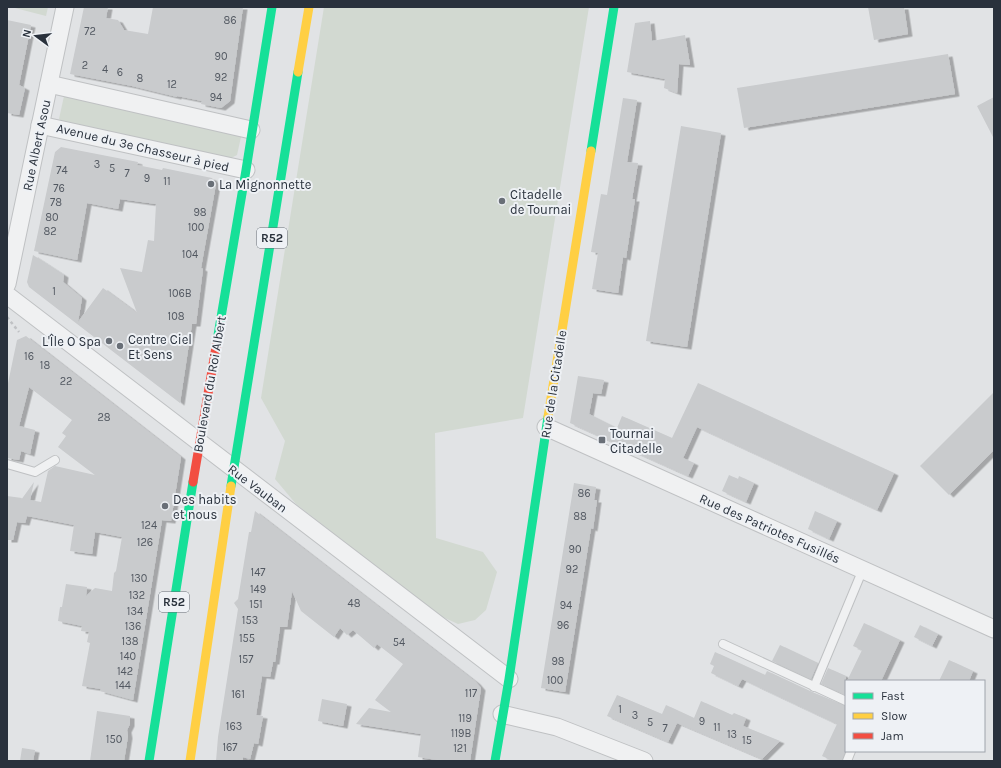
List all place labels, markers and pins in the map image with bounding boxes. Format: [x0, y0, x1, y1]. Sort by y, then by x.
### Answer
place label: La Mignonnette [219, 177, 312, 192]
marker: La Mignonnette [206, 179, 216, 189]
place label: Citadelle de Tournai [510, 187, 572, 217]
marker: Citadelle de Tournai [497, 196, 507, 206]
place label: Centre Ciel Et Sens [128, 332, 192, 362]
place label: L'Île O Spa [42, 333, 101, 349]
marker: L'Île O Spa [104, 336, 114, 346]
marker: Centre Ciel Et Sens [115, 341, 125, 351]
place label: Tournai Citadelle [610, 426, 663, 456]
marker: Tournai Citadelle [597, 435, 607, 445]
place label: Des habits et nous [173, 492, 237, 522]
marker: Des habits et nous [160, 501, 170, 511]

